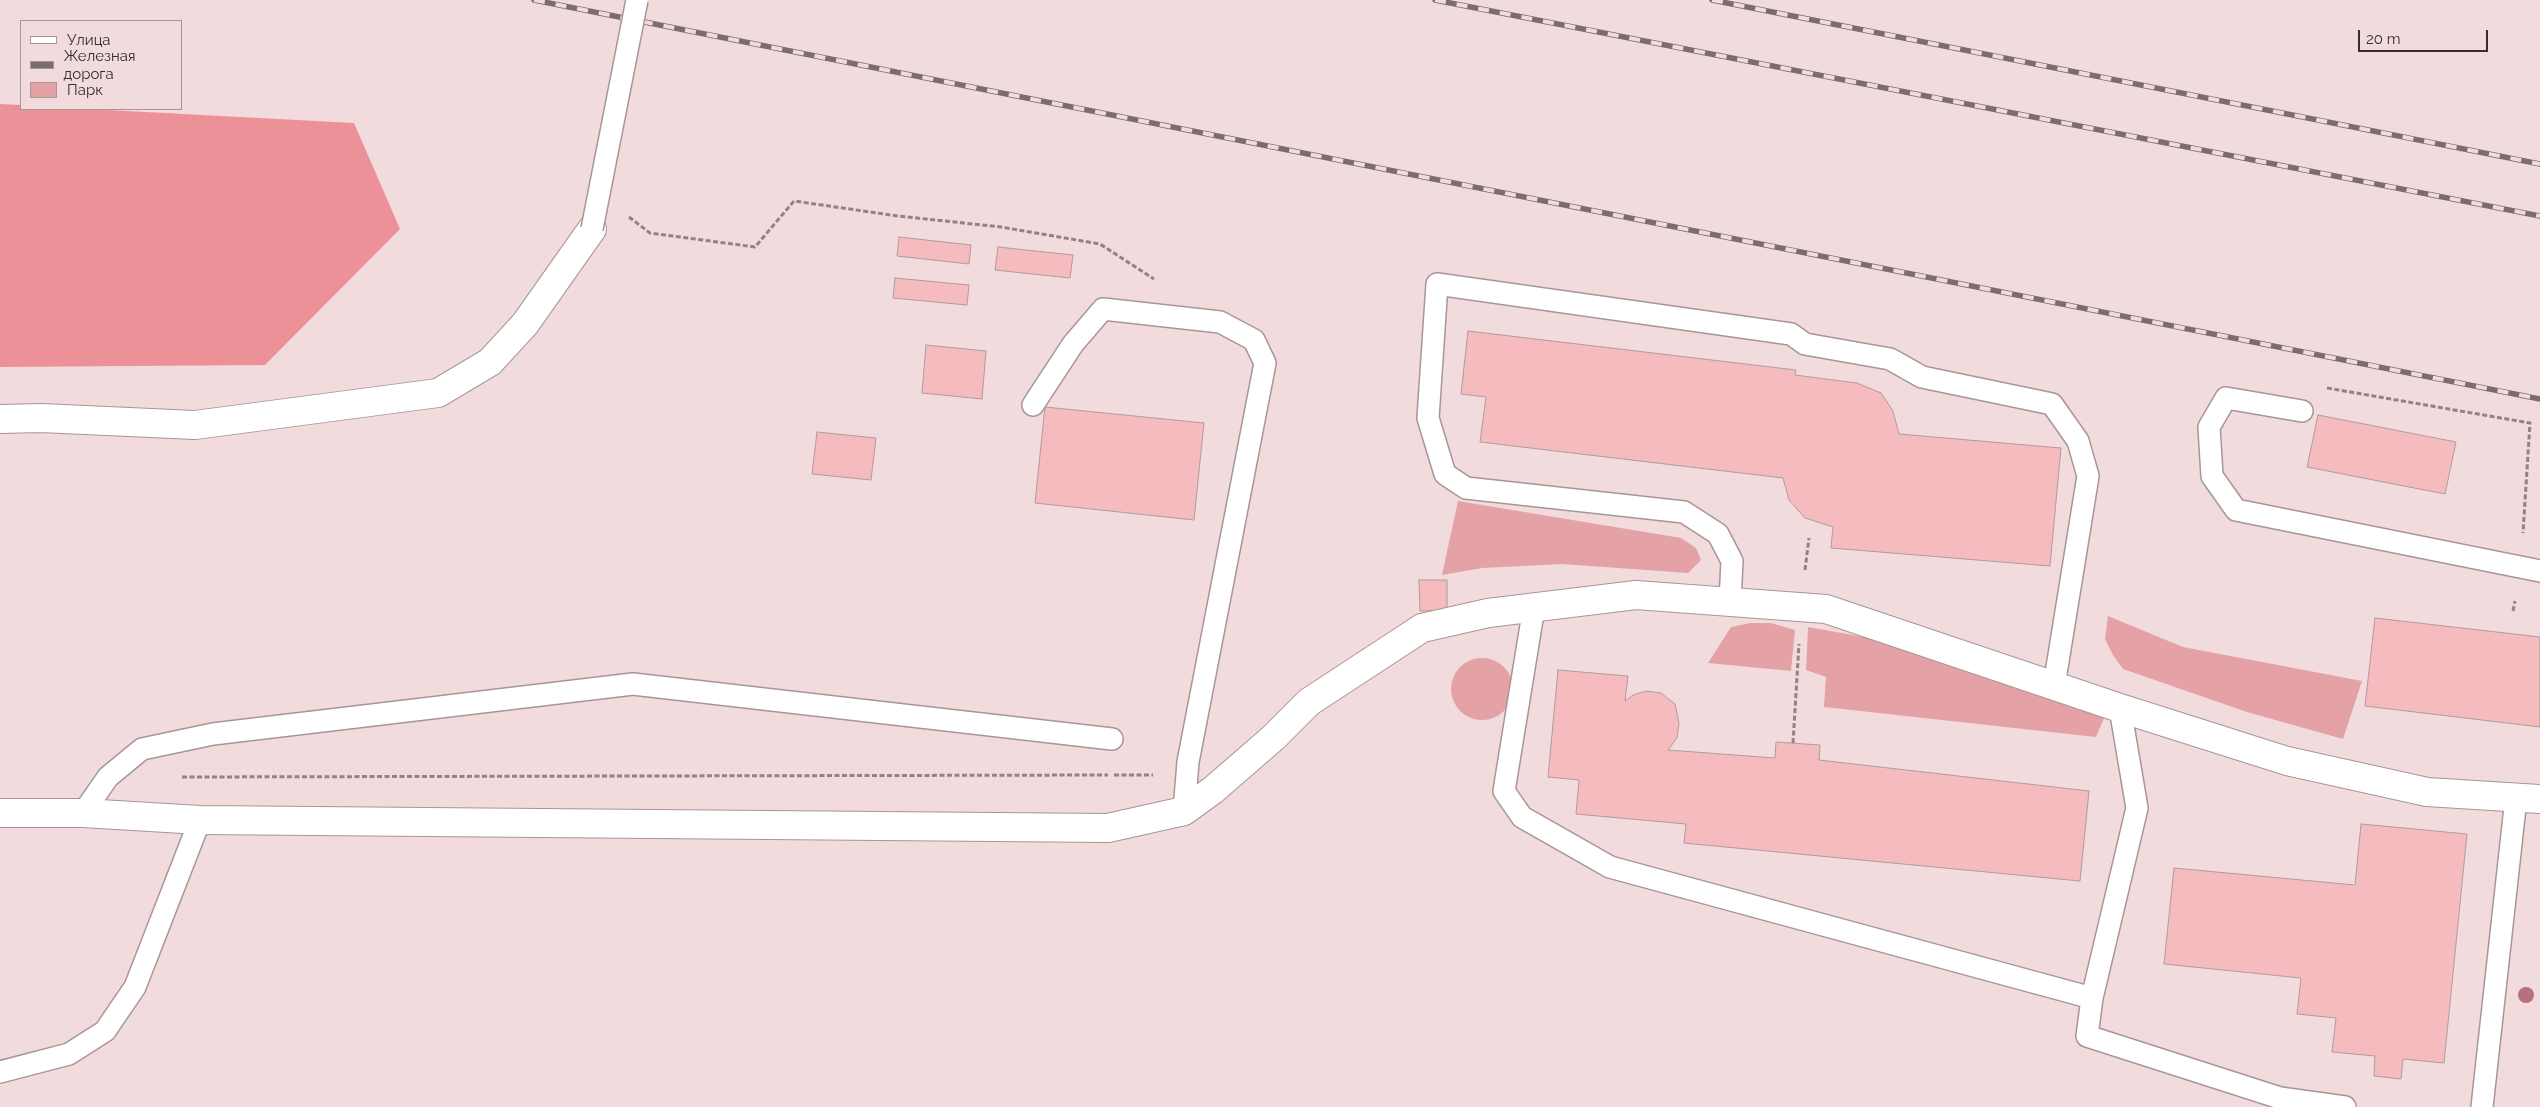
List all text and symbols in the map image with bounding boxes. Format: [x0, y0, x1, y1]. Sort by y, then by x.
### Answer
legend [20, 20, 182, 110]
scale bar [2360, 20, 2490, 52]
text: 20 m [2366, 30, 2401, 48]
text: Улица [67, 31, 111, 49]
text: Железная дорога [64, 47, 136, 83]
text: Парк [67, 81, 103, 99]

